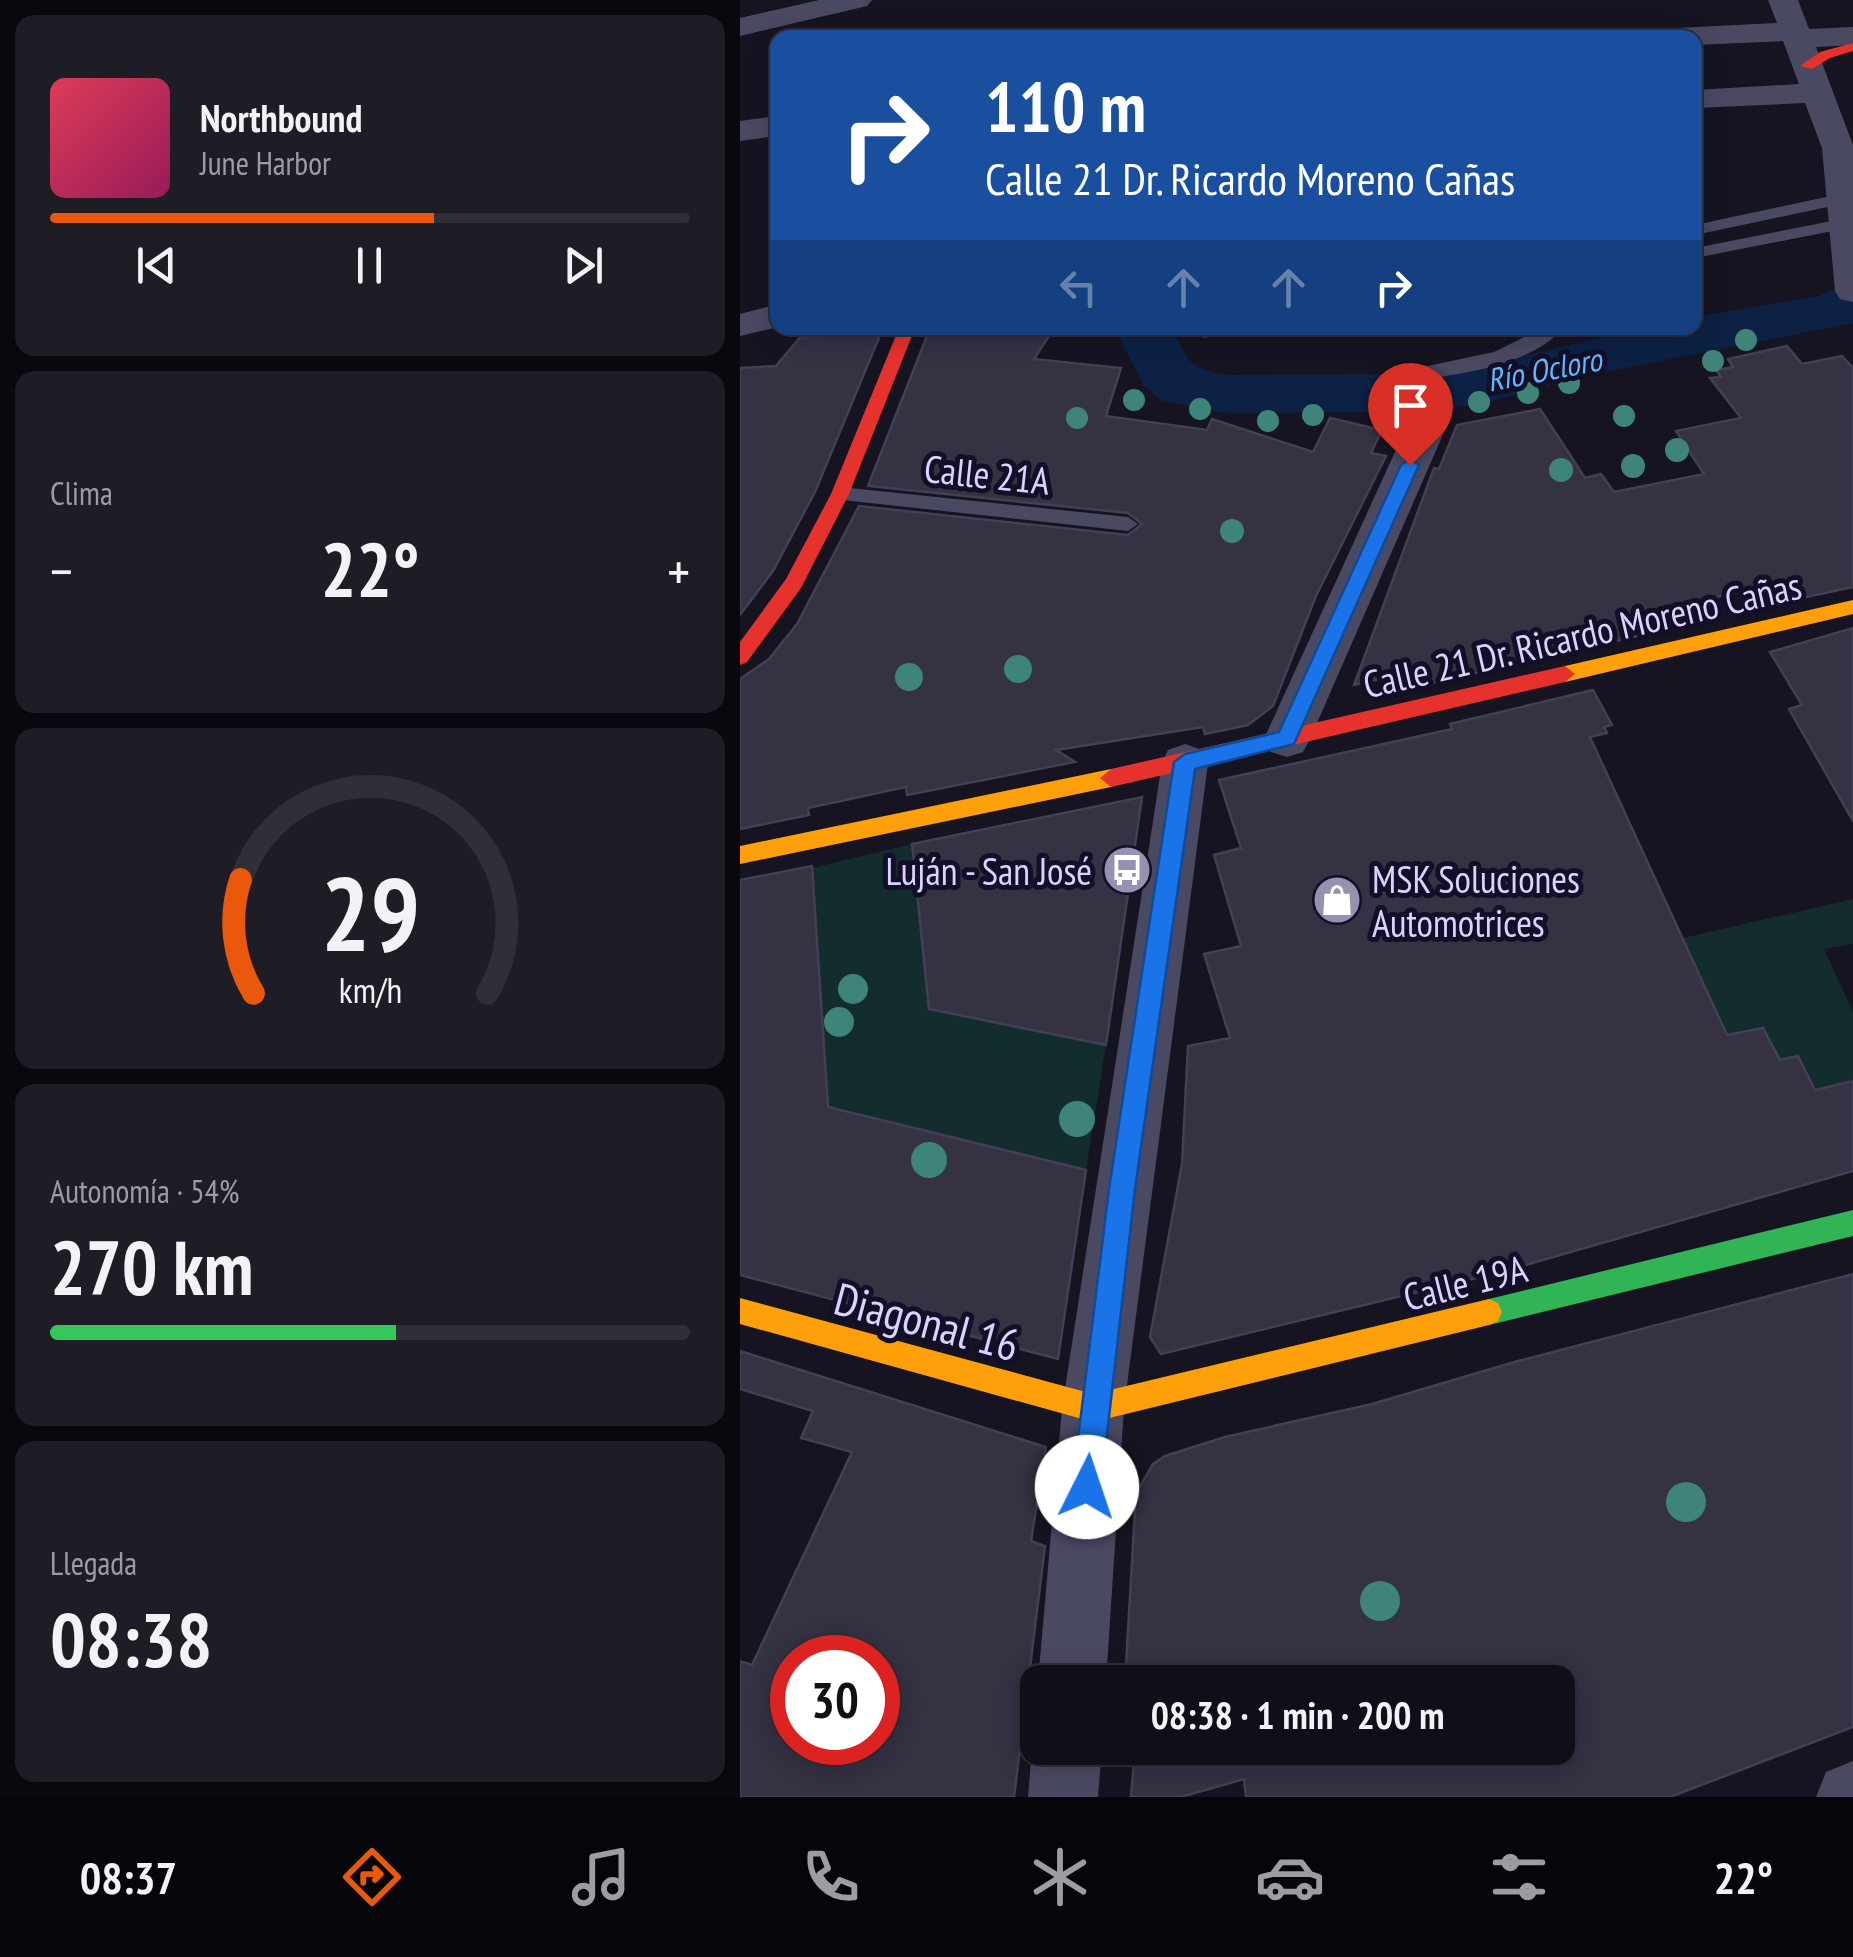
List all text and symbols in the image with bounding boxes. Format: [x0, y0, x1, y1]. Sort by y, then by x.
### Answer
text: 110 m [985, 61, 1146, 151]
icon: right [820, 70, 950, 200]
text: Northbound [200, 93, 362, 142]
text: June Harbor [200, 142, 331, 184]
text: Calle 21 Dr. Ricardo Moreno Cañas [985, 149, 1515, 207]
icon: previous [129, 238, 184, 293]
icon: pause [342, 238, 397, 293]
icon: next [556, 238, 611, 293]
icon: left [1051, 260, 1106, 315]
icon: ahead [1156, 260, 1211, 315]
icon: ahead [1261, 260, 1316, 315]
icon: right [1366, 260, 1421, 315]
water label: Río Ocloro [1483, 337, 1607, 401]
pin [1368, 363, 1453, 466]
icon: arrive [1383, 378, 1438, 433]
street label: Calle 21A [922, 443, 1052, 505]
text: Clima [50, 472, 113, 514]
text: 22° [320, 521, 420, 618]
text: − [50, 535, 73, 606]
text: + [667, 535, 690, 606]
street label: Calle 21 Dr. Ricardo Moreno Cañas [1358, 560, 1806, 708]
bus stop icon: Luján - San José [1101, 844, 1153, 896]
text: 29 [320, 845, 420, 980]
place label: Luján - San José [886, 846, 1092, 895]
place label: MSK Soluciones Automotrices [1372, 854, 1580, 947]
shop icon: MSK Soluciones Automotrices [1311, 874, 1363, 926]
text: km/h [338, 967, 402, 1013]
text: Autonomía · 54% [50, 1170, 239, 1212]
text: 270 km [50, 1219, 254, 1316]
street label: Calle 19A [1398, 1243, 1532, 1321]
street label: Diagonal 16 [828, 1269, 1026, 1373]
position arrow [1035, 1435, 1139, 1539]
text: Llegada [50, 1542, 137, 1584]
text: 08:38 [50, 1591, 212, 1688]
speed limit sign: 30 [770, 1635, 900, 1765]
text: 08:38 · 1 min · 200 m [1151, 1690, 1444, 1739]
icon: directions [337, 1842, 407, 1912]
icon: music [566, 1842, 636, 1912]
icon: phone [796, 1842, 866, 1912]
icon: climate [1025, 1842, 1095, 1912]
icon: car [1255, 1842, 1325, 1912]
icon: filters [1484, 1842, 1554, 1912]
text: 08:37 [80, 1848, 177, 1906]
text: 22° [1714, 1848, 1773, 1906]

